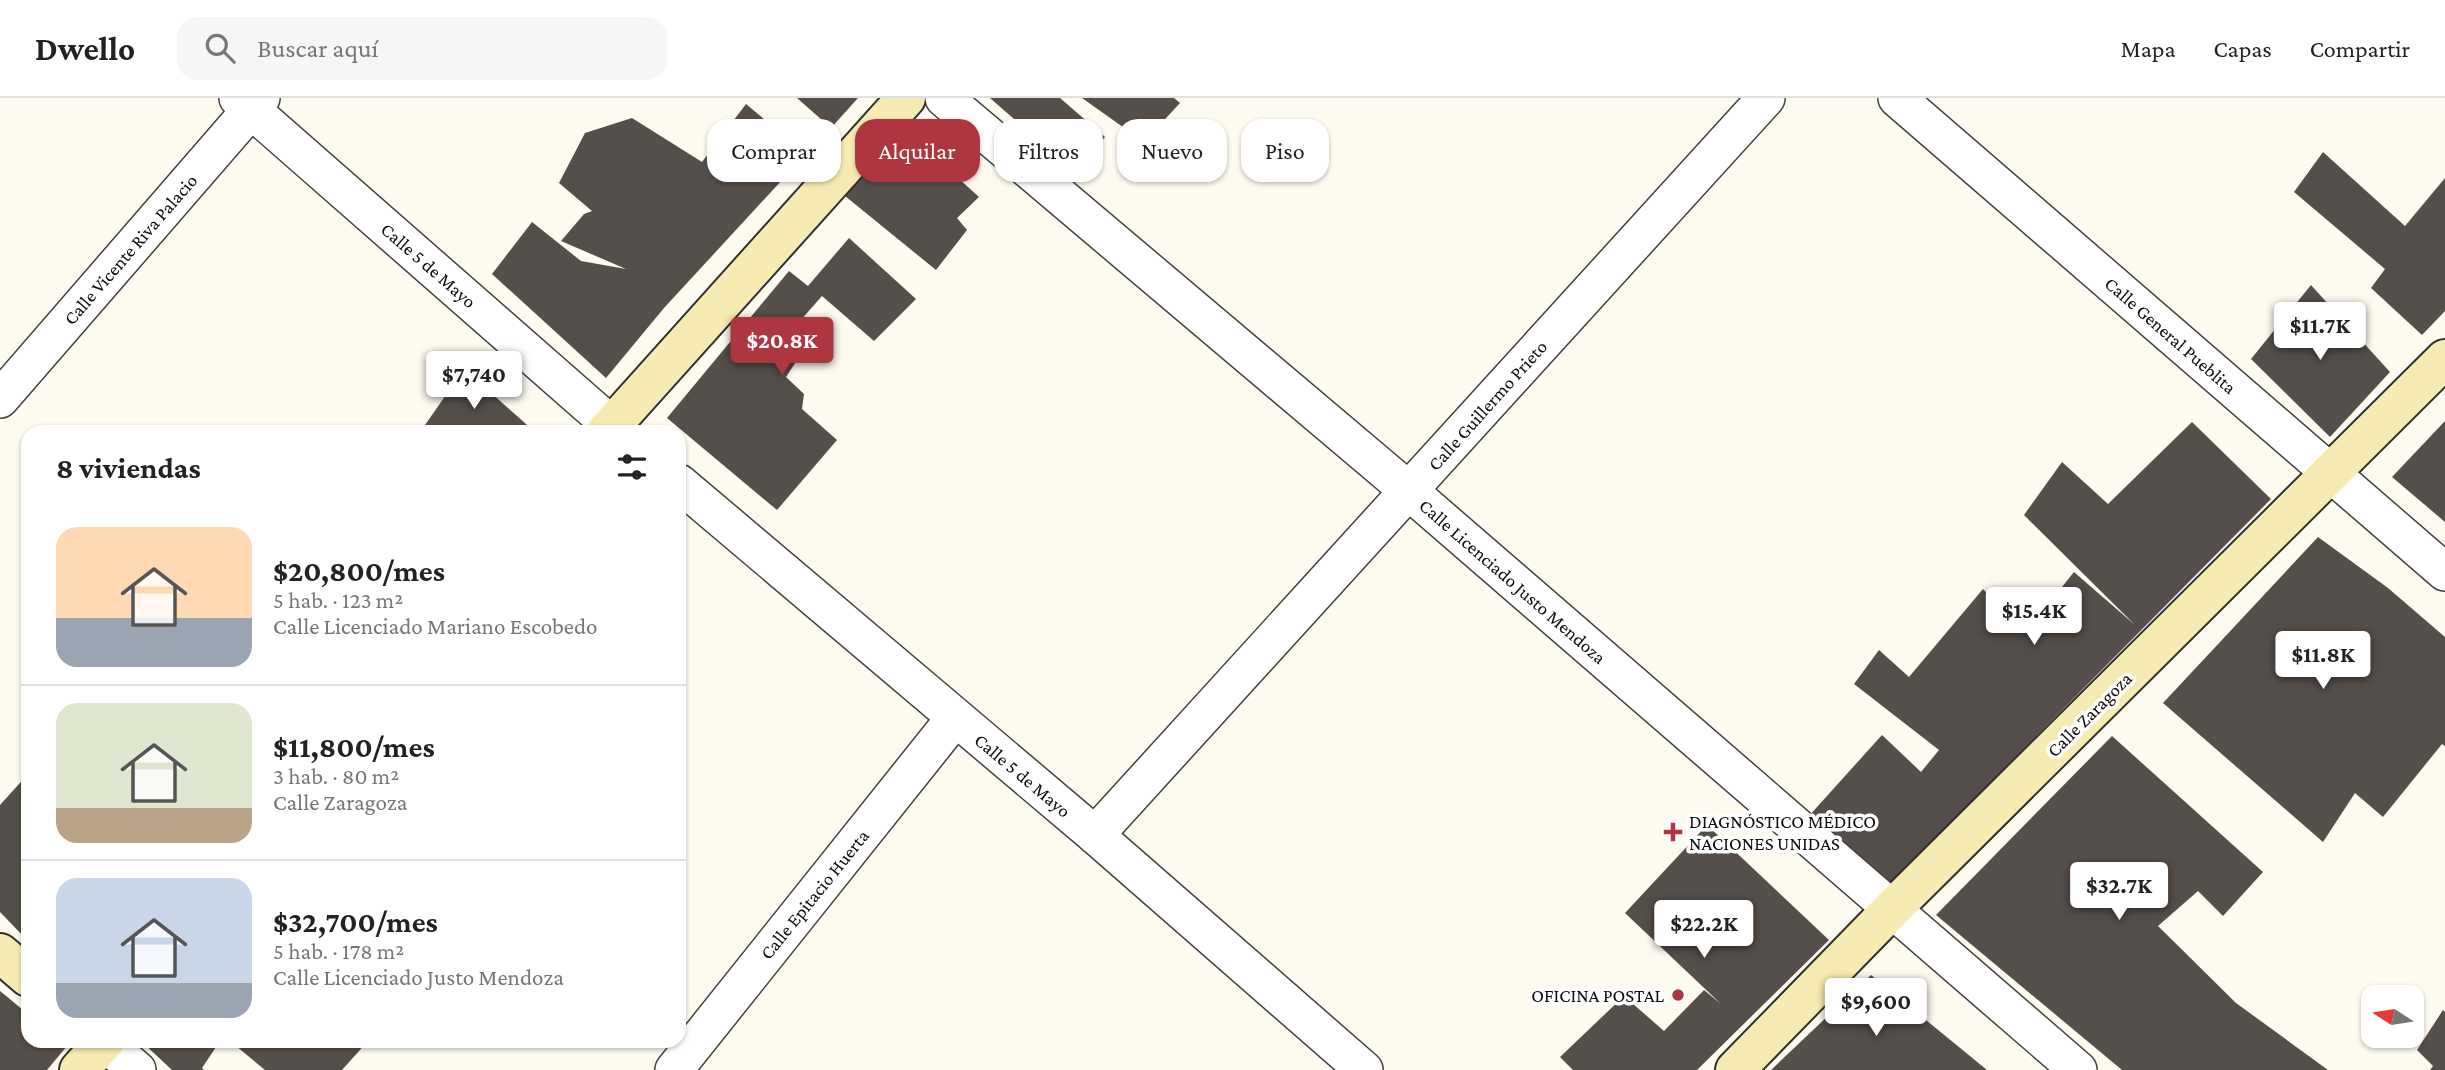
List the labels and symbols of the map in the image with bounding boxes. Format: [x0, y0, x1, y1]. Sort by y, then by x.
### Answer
street label: Calle Vicente Riva Palacio [59, 170, 201, 329]
street label: Calle 5 de Mayo [377, 219, 480, 312]
street label: Calle General Pueblita [2101, 273, 2241, 398]
pin: $11.7K [2263, 302, 2377, 362]
pin: $20.8K [725, 317, 839, 377]
street label: Calle Guillermo Prieto [1424, 336, 1551, 475]
pin: $7,740 [417, 352, 531, 411]
street label: Calle Licenciado Justo Mendoza [1415, 495, 1610, 668]
pin: $15.4K [1977, 588, 2091, 647]
pin: $11.8K [2266, 632, 2380, 691]
street label: Calle Zaragoza [2043, 668, 2136, 761]
street label: Calle 5 de Mayo [970, 729, 1075, 822]
place label: DIAGNÓSTICO MÉDICO NACIONES UNIDAS [1689, 811, 1876, 854]
marker: DIAGNÓSTICO MÉDICO NACIONES UNIDAS [1663, 822, 1683, 842]
street label: Calle Epitacio Huerta [756, 825, 873, 963]
pin: $32.7K [2062, 862, 2176, 922]
pin: $22.2K [1647, 900, 1761, 960]
pin: $9,600 [1819, 978, 1933, 1038]
place label: OFICINA POSTAL [1531, 985, 1665, 1006]
north arrow [2361, 985, 2424, 1048]
marker: OFICINA POSTAL [1670, 987, 1686, 1003]

